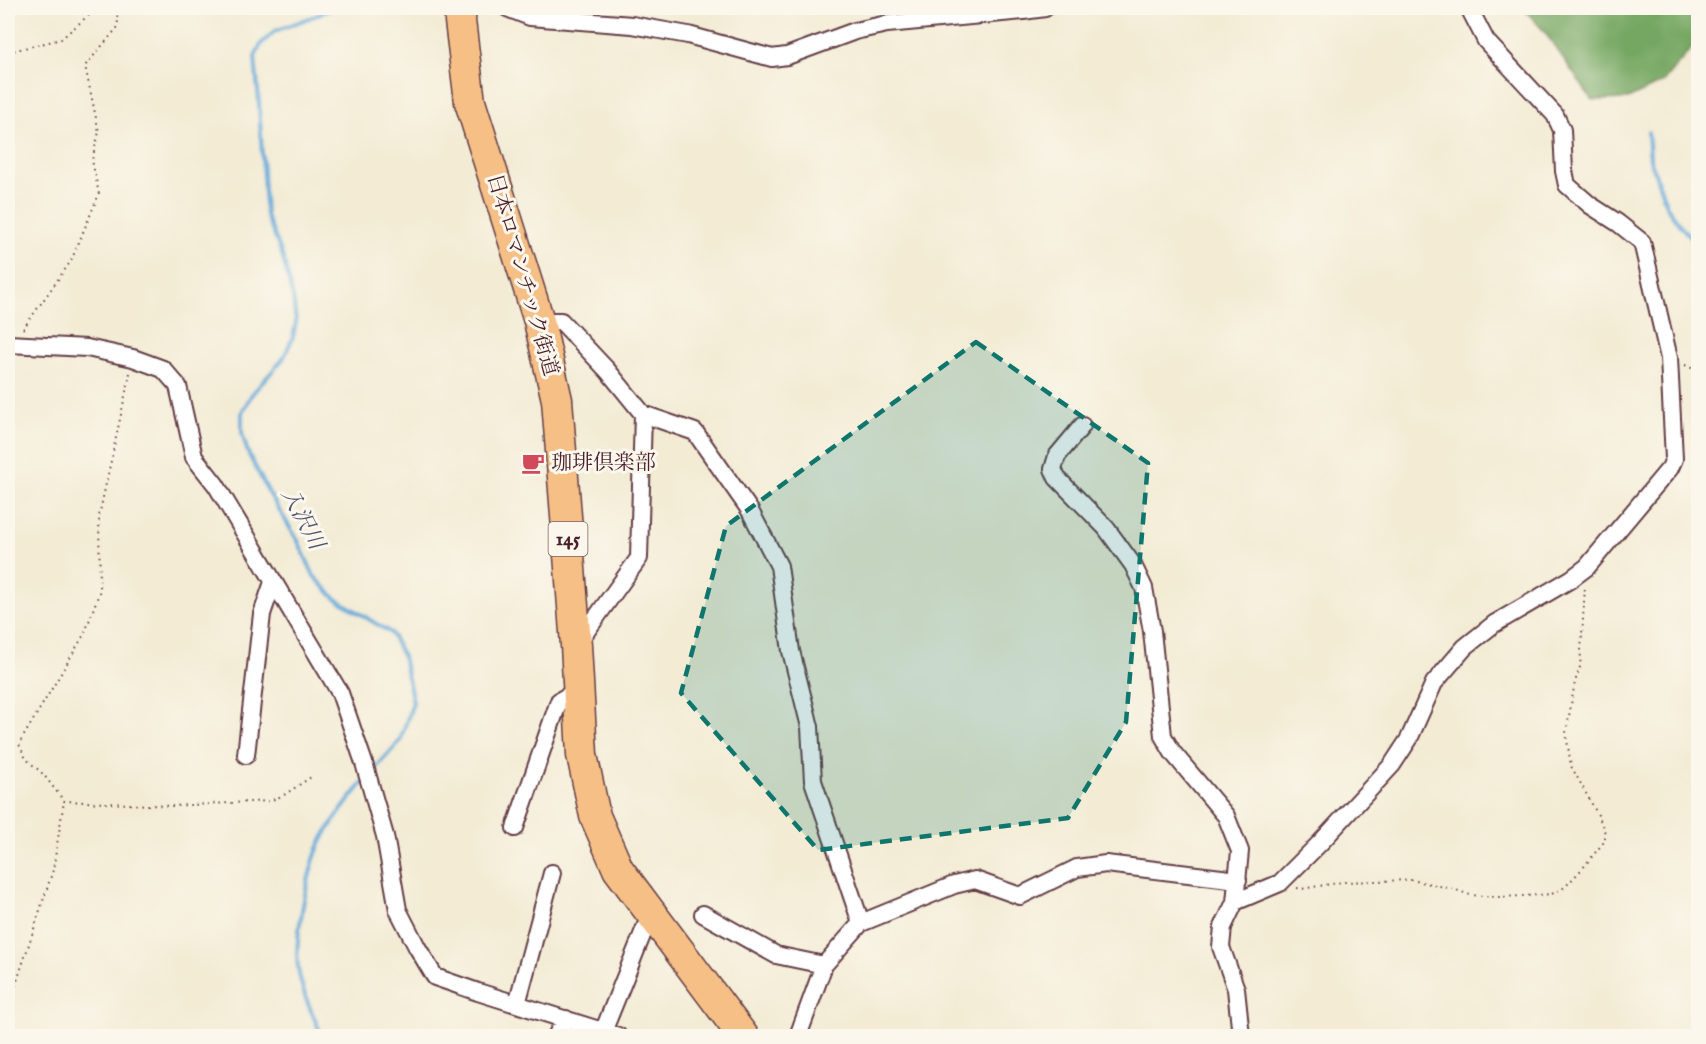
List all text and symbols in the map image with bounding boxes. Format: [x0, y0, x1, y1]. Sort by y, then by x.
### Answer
street label: 日本ロマンチック街道 [480, 171, 564, 379]
cafe icon: 珈琲倶楽部 [520, 450, 546, 476]
place label: 珈琲倶楽部 [551, 450, 656, 477]
water label: 入沢川 [274, 483, 331, 556]
road number: 145 [548, 522, 588, 556]

